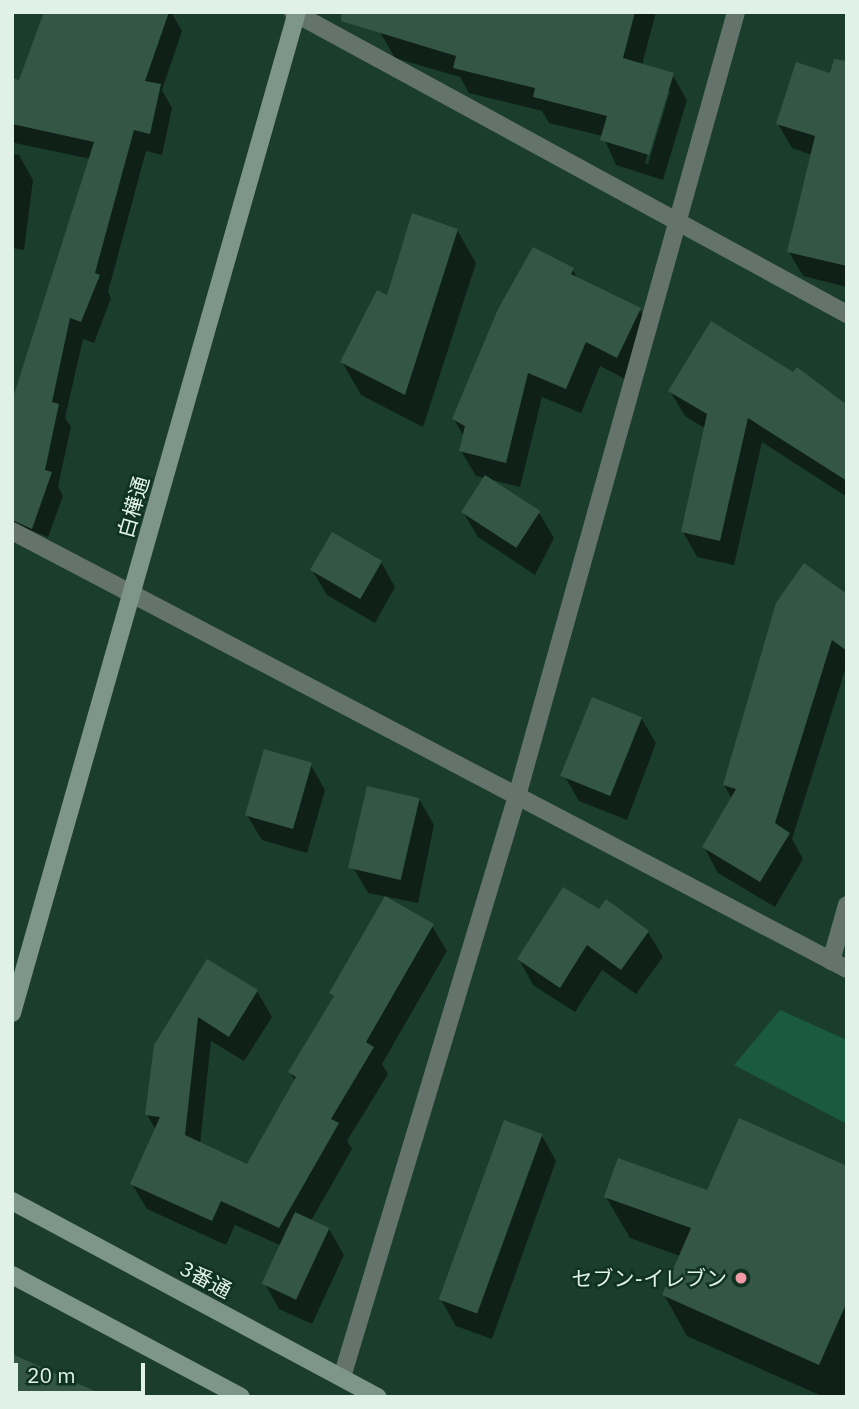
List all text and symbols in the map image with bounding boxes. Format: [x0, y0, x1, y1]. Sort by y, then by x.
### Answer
street label: 白樺通 [112, 473, 154, 541]
street label: 3番通 [176, 1255, 236, 1303]
place label: セブン-イレブン [572, 1265, 727, 1291]
marker: セブン-イレブン [733, 1270, 749, 1286]
scale bar [18, 1350, 149, 1394]
text: 20 m [27, 1361, 76, 1389]

